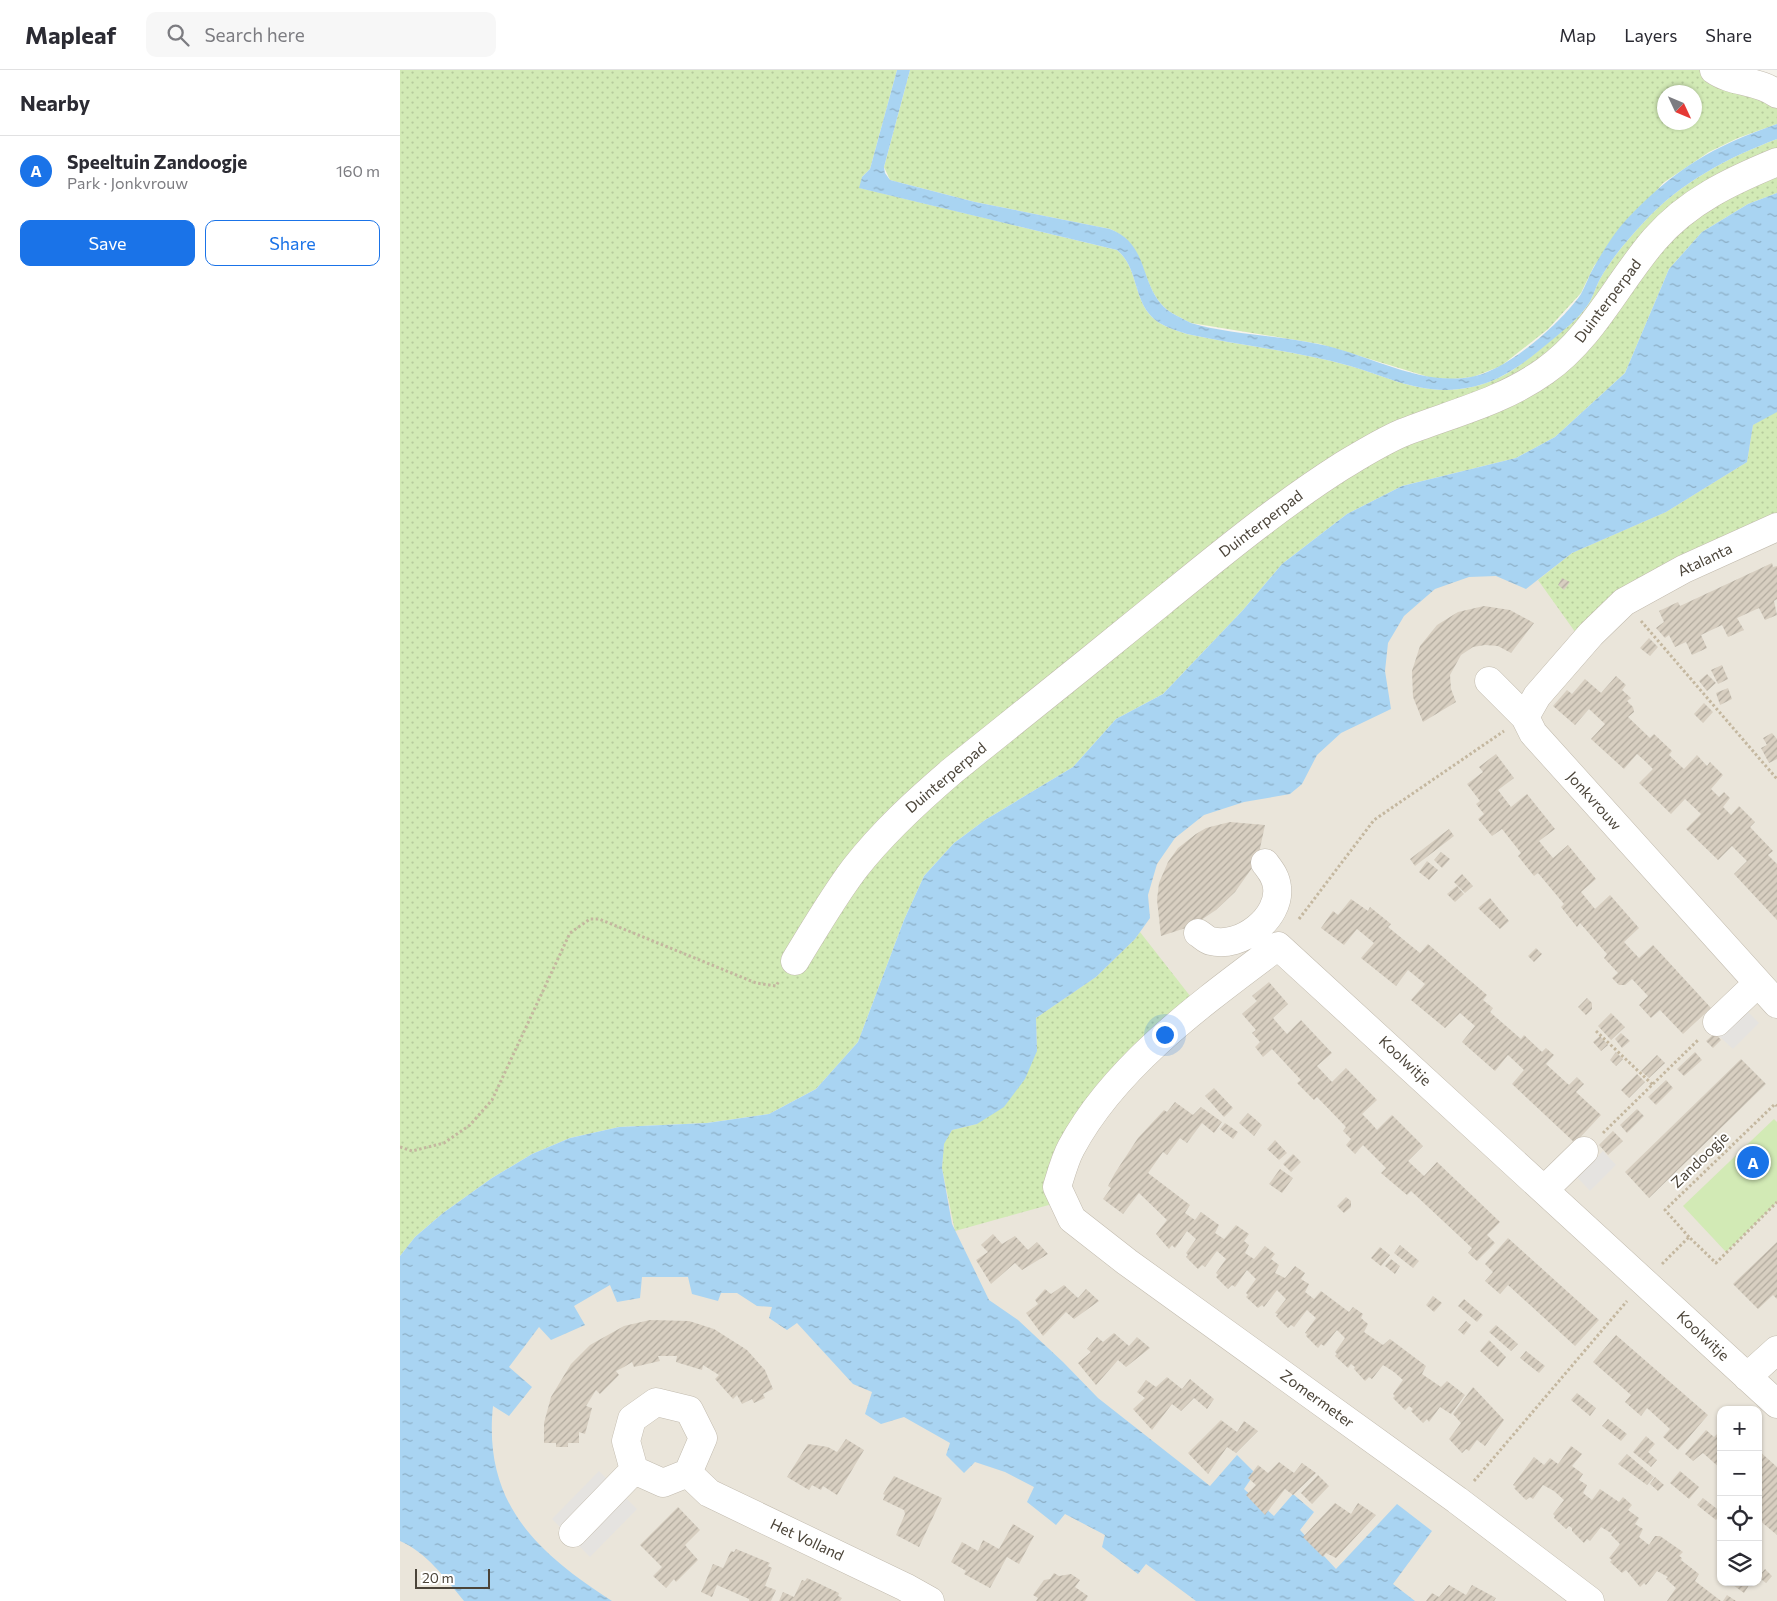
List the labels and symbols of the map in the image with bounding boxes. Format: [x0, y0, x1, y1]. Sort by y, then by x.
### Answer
north arrow [1657, 85, 1702, 130]
street label: Duinterperpad [1570, 255, 1644, 346]
street label: Duinterperpad [1215, 486, 1306, 560]
street label: Atalanta [1674, 539, 1735, 580]
street label: Duinterperpad [901, 738, 989, 816]
street label: Jonkvrouw [1564, 767, 1626, 833]
your location [1152, 1022, 1178, 1048]
street label: Koolwitje [1376, 1032, 1436, 1089]
street label: Zandoogje [1667, 1127, 1732, 1191]
pin: A [1737, 1143, 1769, 1181]
street label: Koolwitje [1674, 1307, 1734, 1364]
street label: Zomermeter [1277, 1365, 1358, 1431]
street label: Het Volland [768, 1514, 847, 1564]
scale bar [415, 1566, 490, 1589]

